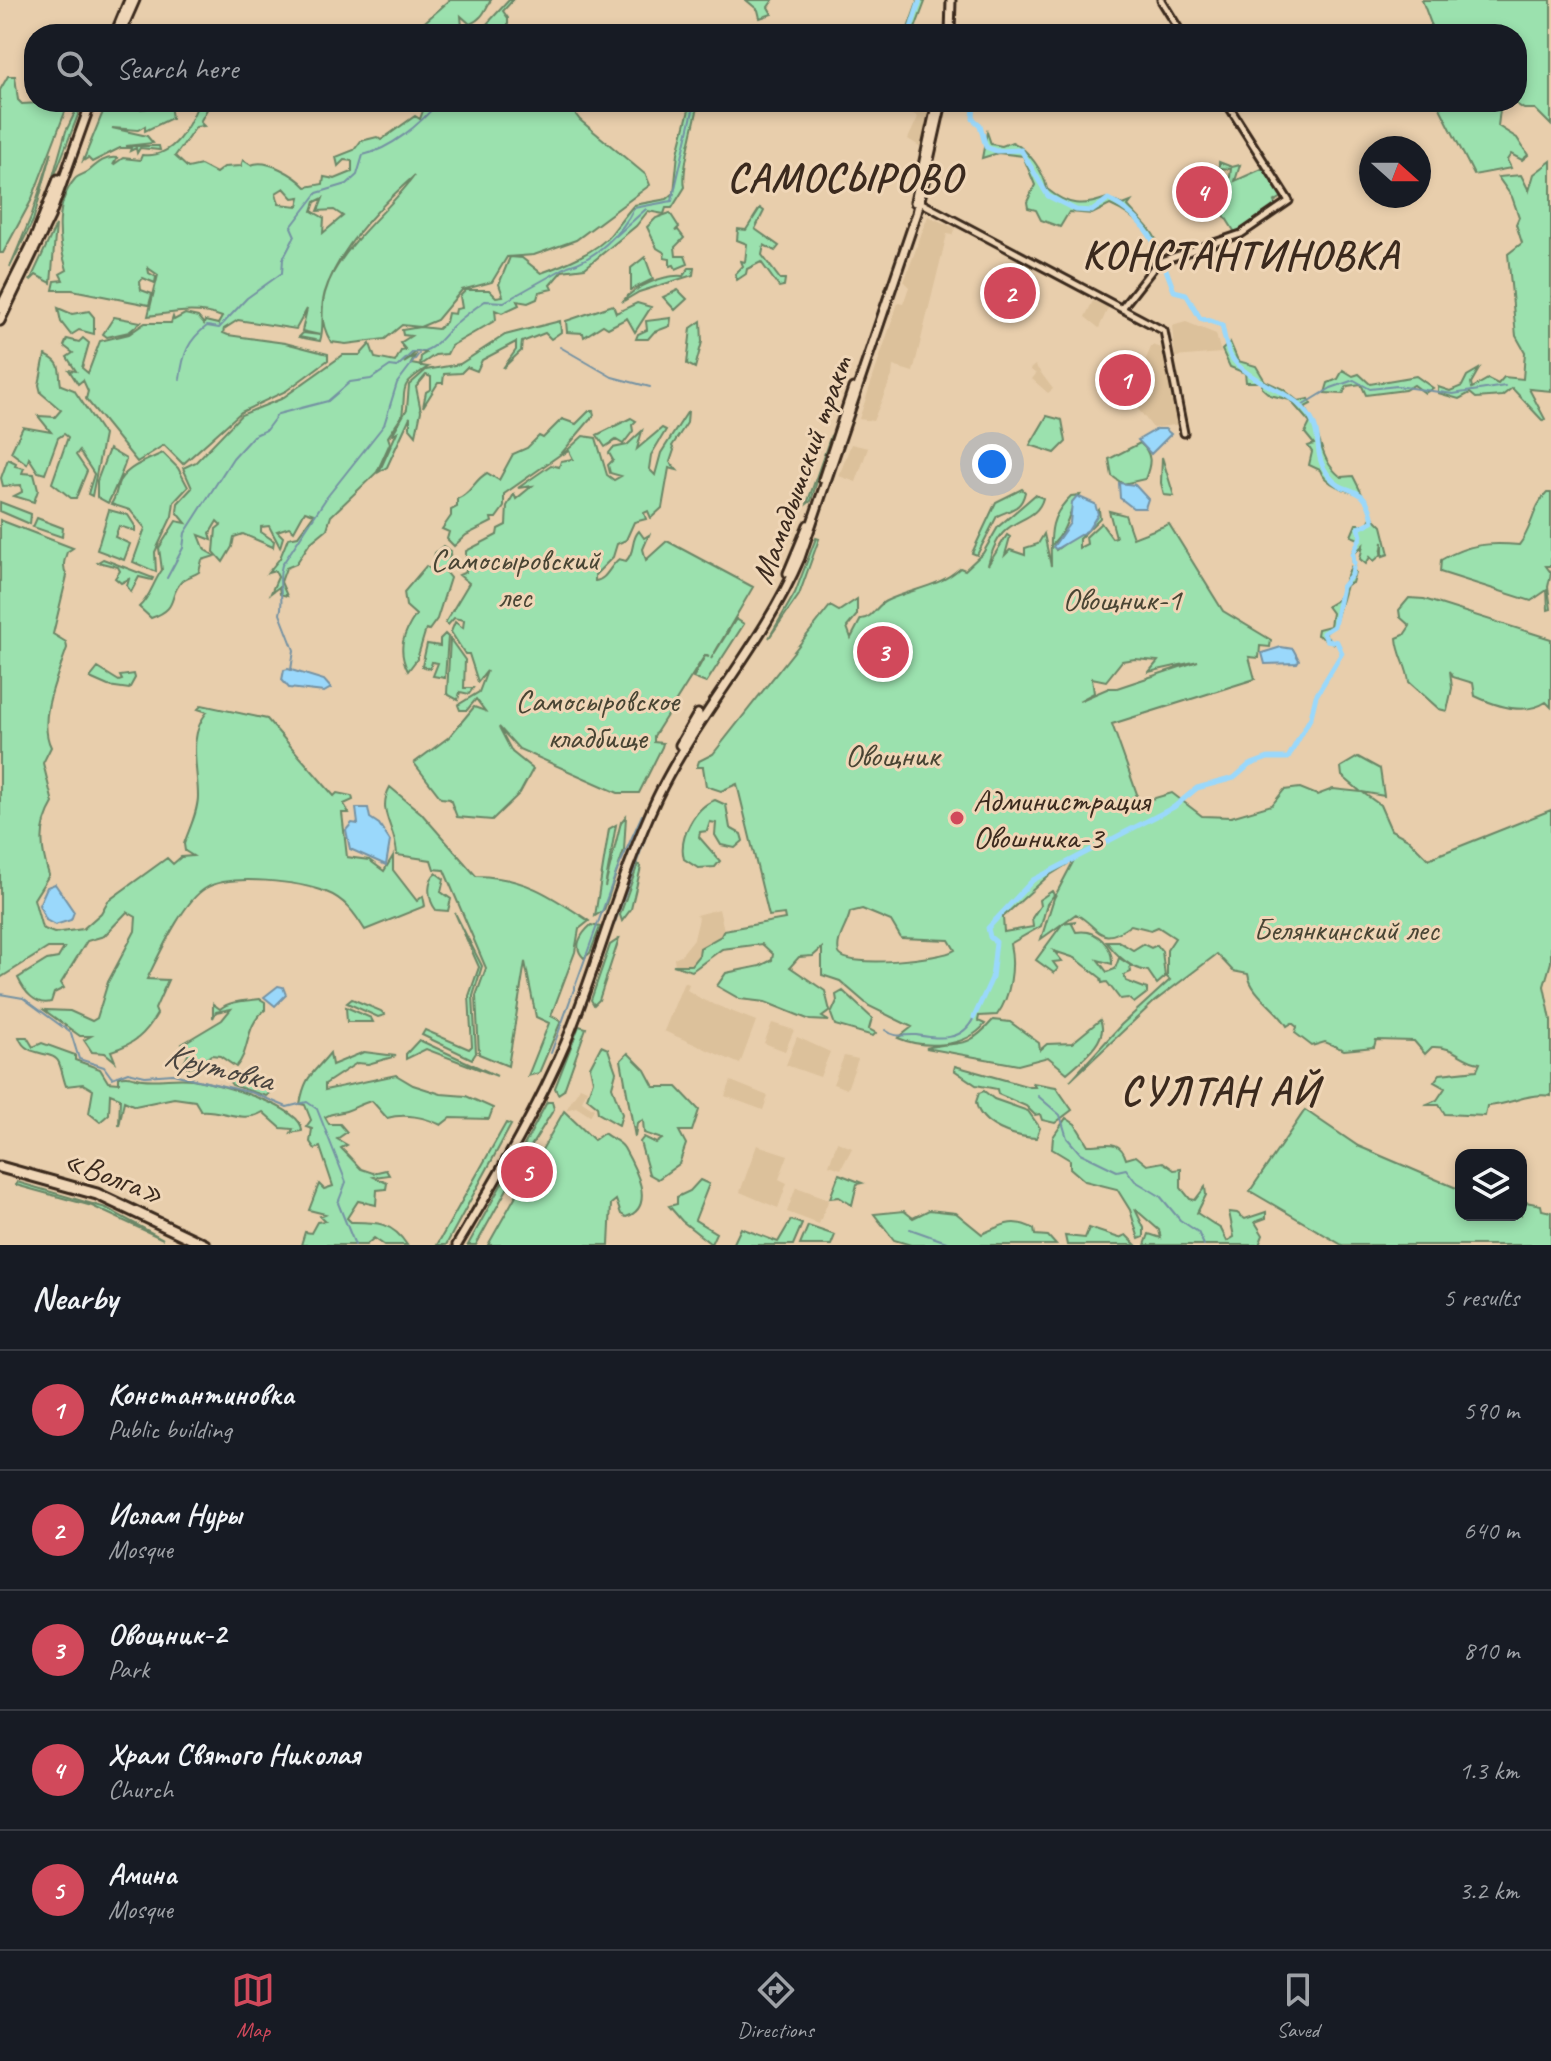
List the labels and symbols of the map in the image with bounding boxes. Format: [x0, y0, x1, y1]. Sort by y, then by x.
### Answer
north arrow [1359, 136, 1431, 208]
district label: САМОСЫРОВО [727, 153, 965, 203]
pin: 4 [1176, 162, 1228, 222]
district label: КОНСТАНТИНОВКА [1082, 230, 1400, 280]
pin: 2 [984, 263, 1036, 323]
street label: Мамадышский тракт [741, 348, 862, 589]
pin: 1 [1099, 350, 1151, 410]
your location [972, 444, 1012, 484]
park label: Самосыровский лес [430, 539, 601, 617]
park label: Овощник-1 [1063, 579, 1183, 620]
pin: 3 [857, 622, 909, 682]
park label: Самосыровское кладбище [515, 680, 681, 758]
park label: Овощник [845, 735, 942, 776]
place label: Администрация Овошника-3 [973, 780, 1152, 858]
marker: Администрация Овошника-3 [948, 809, 966, 827]
park label: Белянкинский лес [1253, 909, 1441, 950]
water label: Крутовка [160, 1032, 282, 1102]
district label: СУЛТАН АЙ [1121, 1066, 1324, 1116]
street label: «Волга» [58, 1139, 170, 1214]
pin: 5 [501, 1142, 553, 1202]

